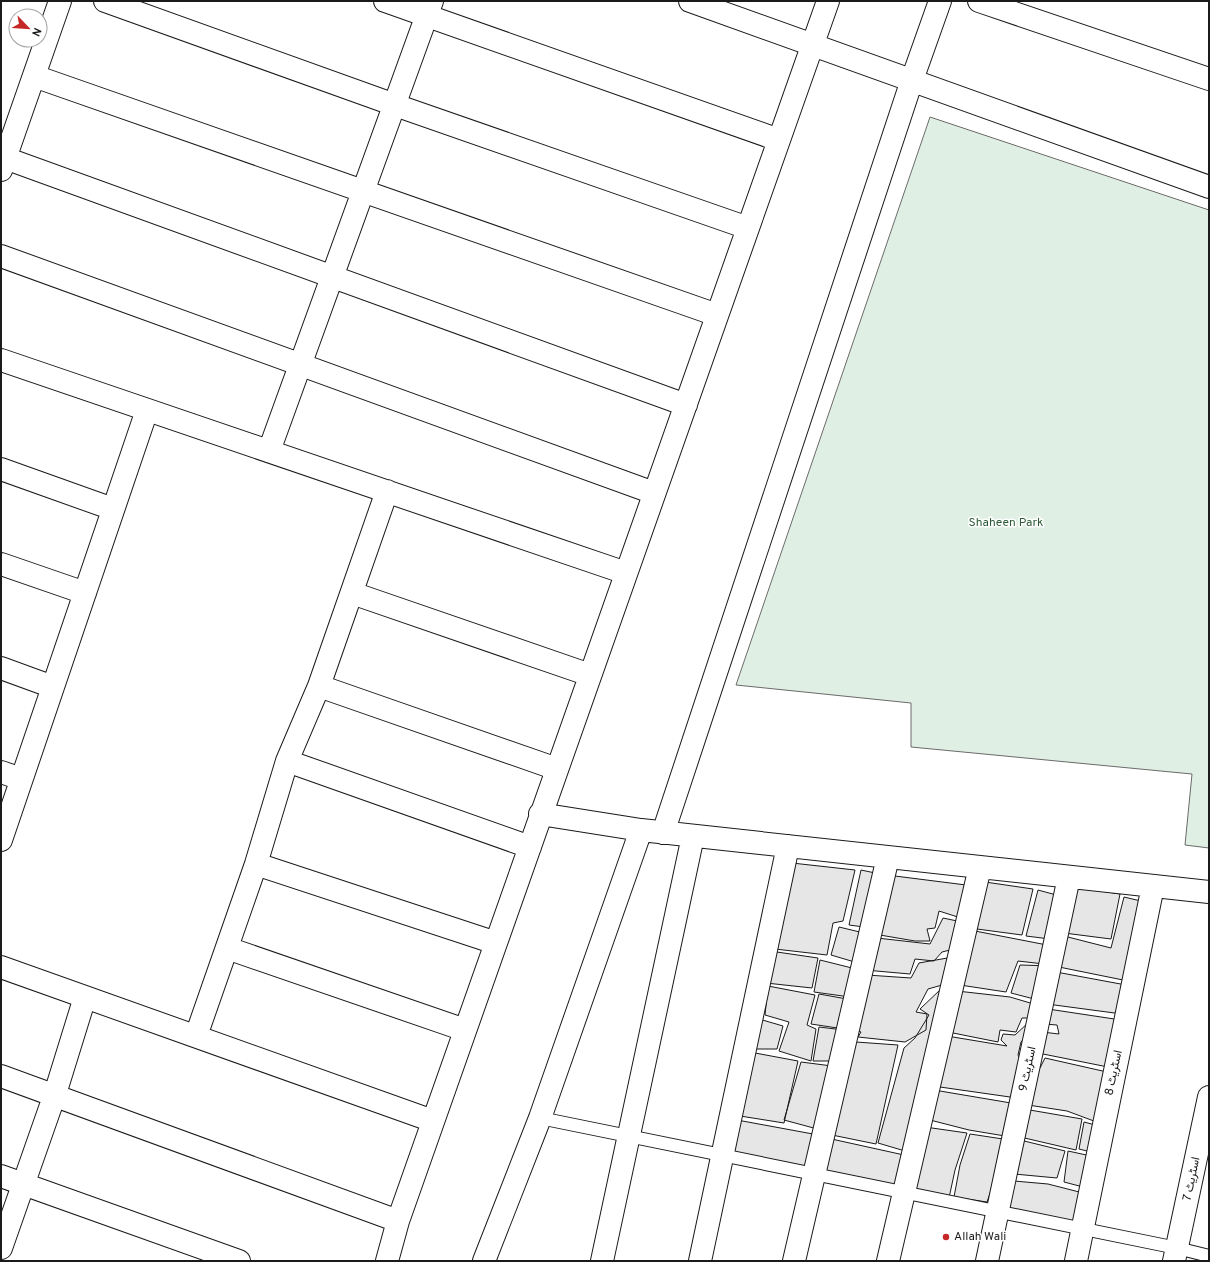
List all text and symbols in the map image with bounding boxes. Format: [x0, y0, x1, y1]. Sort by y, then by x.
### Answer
north arrow [8, 8, 48, 48]
text: N [28, 25, 44, 38]
park label: Shaheen Park [969, 515, 1043, 531]
street label: اسٹریٹ 9 [1015, 1045, 1041, 1093]
street label: اسٹریٹ 8 [1101, 1049, 1127, 1097]
street label: اسٹریٹ 7 [1180, 1155, 1204, 1203]
place label: Allah Wali [954, 1229, 1006, 1245]
marker: Allah Wali [941, 1232, 951, 1242]

